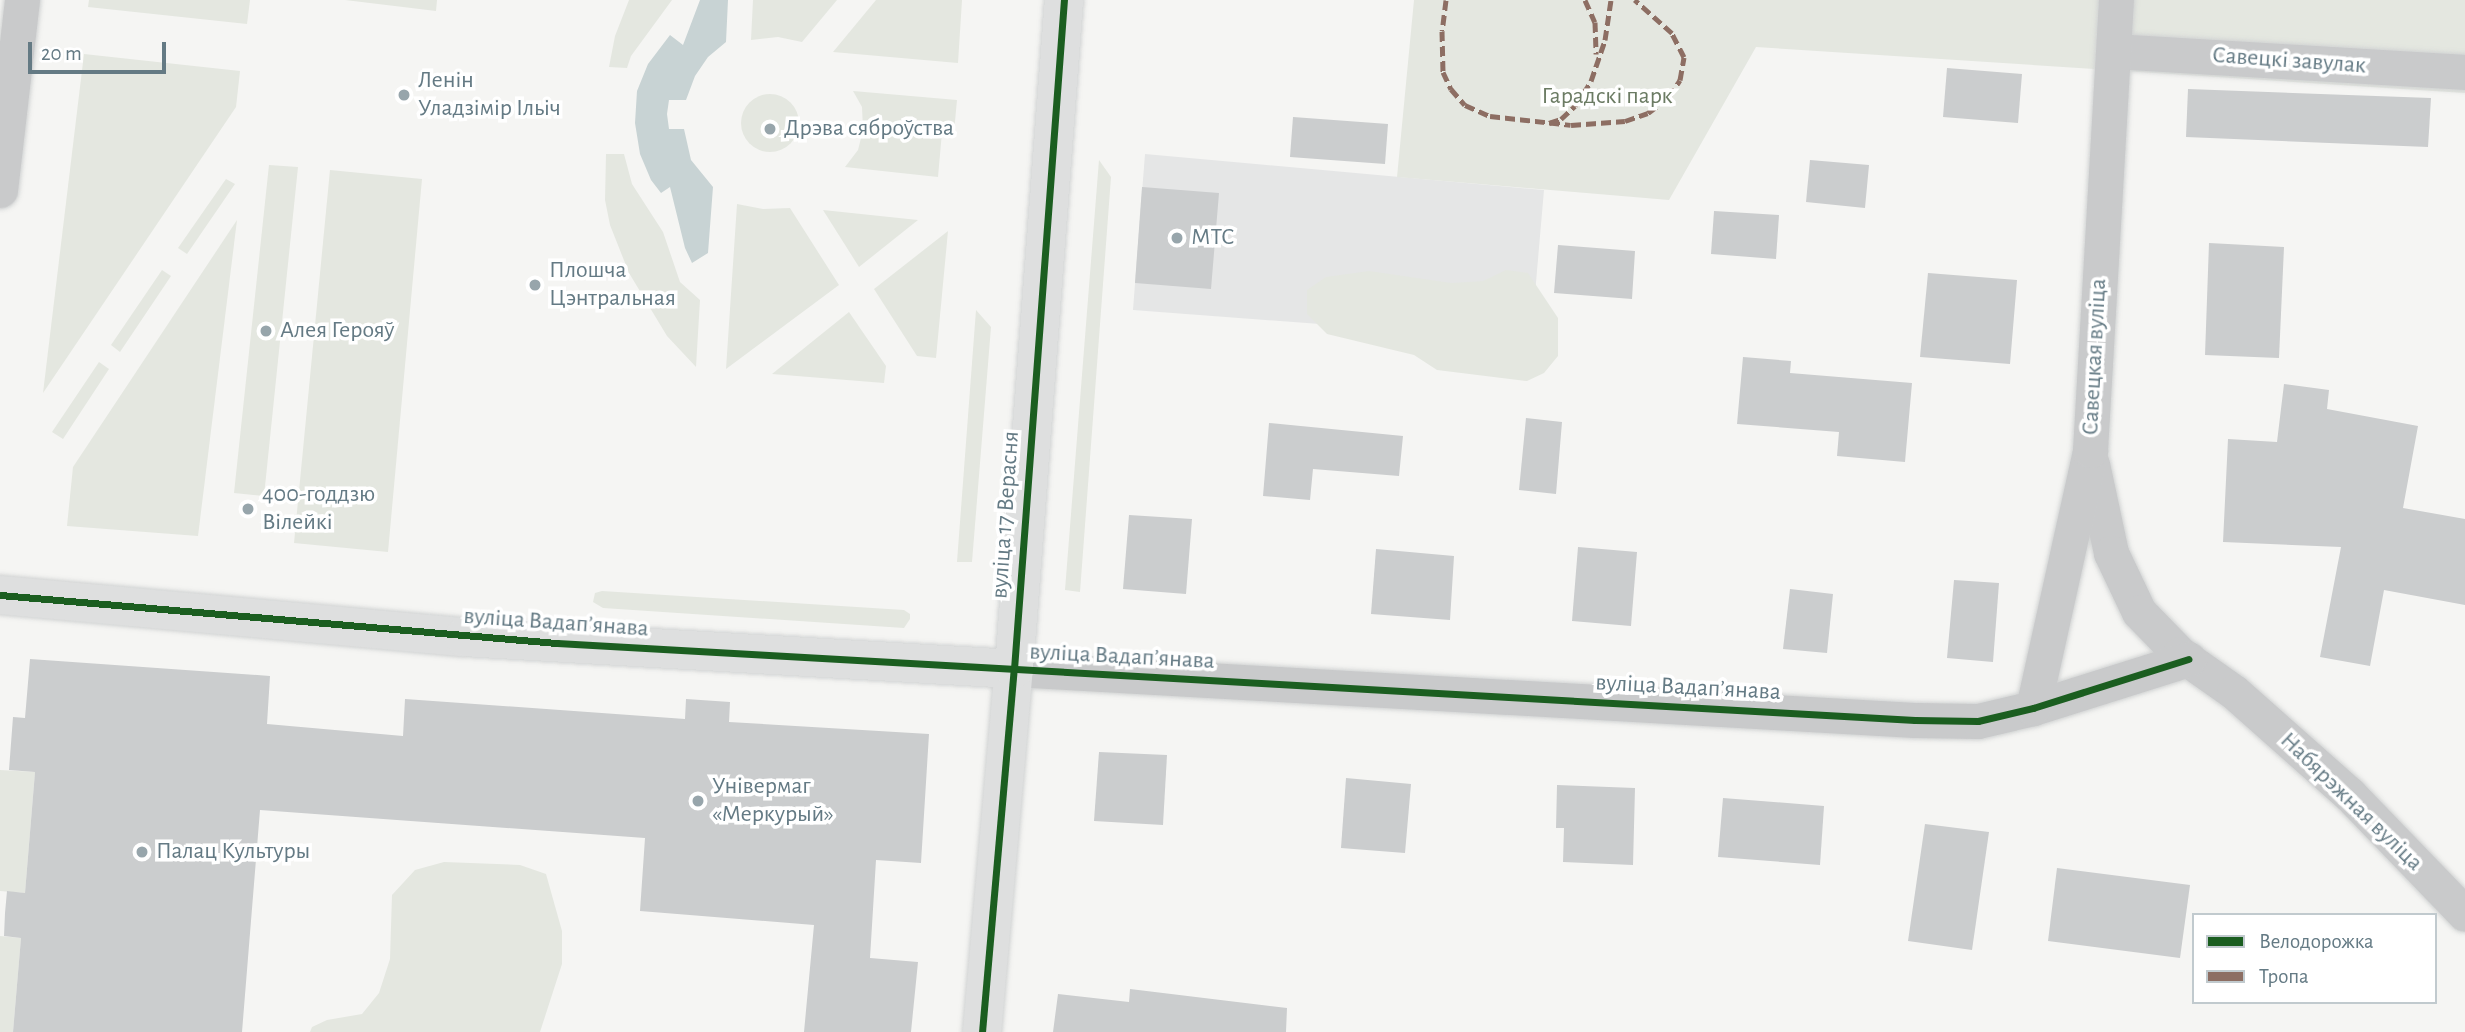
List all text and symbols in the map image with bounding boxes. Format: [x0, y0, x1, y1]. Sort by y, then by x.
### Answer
scale bar [32, 28, 170, 72]
street label: Савецкі завулак [2211, 41, 2367, 81]
text: 20 m [41, 43, 82, 64]
place label: Ленін Уладзімір Ільіч [418, 67, 561, 123]
park label: Гарадскі парк [1541, 83, 1673, 111]
marker: Ленін Уладзімір Ільіч [396, 87, 412, 103]
place label: Дрэва сяброўства [784, 115, 954, 143]
marker: Дрэва сяброўства [762, 121, 778, 137]
place label: МТС [1191, 224, 1235, 252]
marker: МТС [1169, 230, 1185, 246]
place label: Плошча Цэнтральная [549, 257, 676, 313]
marker: Плошча Цэнтральная [527, 277, 543, 293]
street label: Савецкая вуліца [2077, 278, 2113, 436]
place label: Алея Герояў [280, 317, 395, 345]
marker: Алея Герояў [258, 323, 274, 339]
street label: вуліца 17 Верасня [986, 430, 1026, 600]
place label: 400-годдзю Вілейкі [262, 481, 375, 537]
marker: 400-годдзю Вілейкі [240, 501, 256, 517]
street label: вуліца Вадапʼянава [462, 602, 650, 644]
street label: вуліца Вадапʼянава [1029, 638, 1215, 676]
street label: вуліца Вадапʼянава [1595, 669, 1781, 707]
street label: Набярэжная вуліца [2274, 727, 2428, 877]
place label: Універмаг «Меркурый» [712, 773, 834, 829]
marker: Універмаг «Меркурый» [690, 793, 706, 809]
place label: Палац Культуры [156, 838, 310, 866]
marker: Палац Культуры [134, 844, 150, 860]
legend [2192, 913, 2437, 1004]
text: Велодорожка [2259, 931, 2374, 952]
text: Тропа [2259, 966, 2309, 987]

